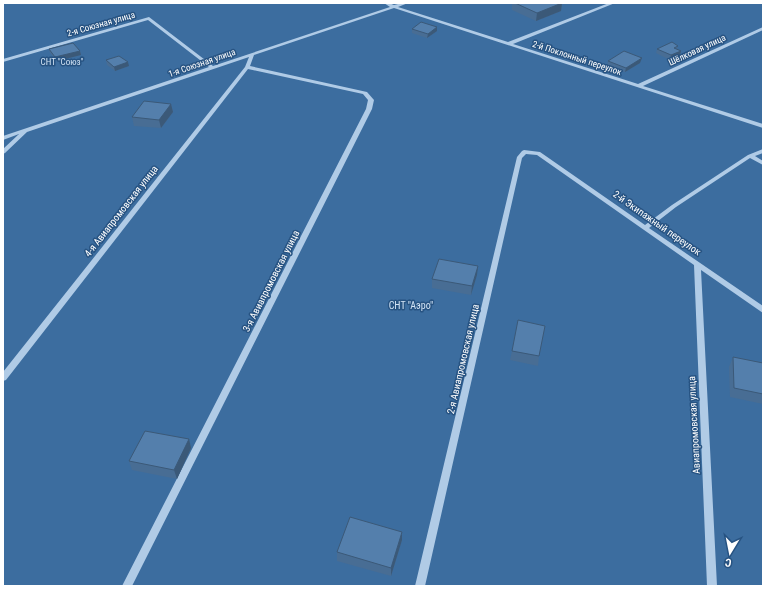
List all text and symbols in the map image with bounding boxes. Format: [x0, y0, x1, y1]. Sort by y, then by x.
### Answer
street label: 2-я Союзная улица [66, 10, 136, 38]
street label: Шёлковая улица [667, 32, 727, 68]
street label: 2-й Поклонный переулок [531, 39, 624, 77]
street label: 1-я Союзная улица [167, 47, 237, 79]
park label: СНТ "Союз" [41, 57, 84, 67]
street label: 4-я Авиапромовская улица [82, 163, 160, 259]
street label: 2-й Экипажный переулок [611, 188, 703, 258]
street label: 3-я Авиапромовская улица [241, 228, 301, 334]
park label: СНТ "Аэро" [389, 300, 433, 311]
street label: 2-я Авиапромовская улица [445, 303, 481, 415]
street label: Авиапромовская улица [686, 376, 702, 474]
north arrow [710, 533, 750, 573]
text: С [724, 555, 733, 569]

